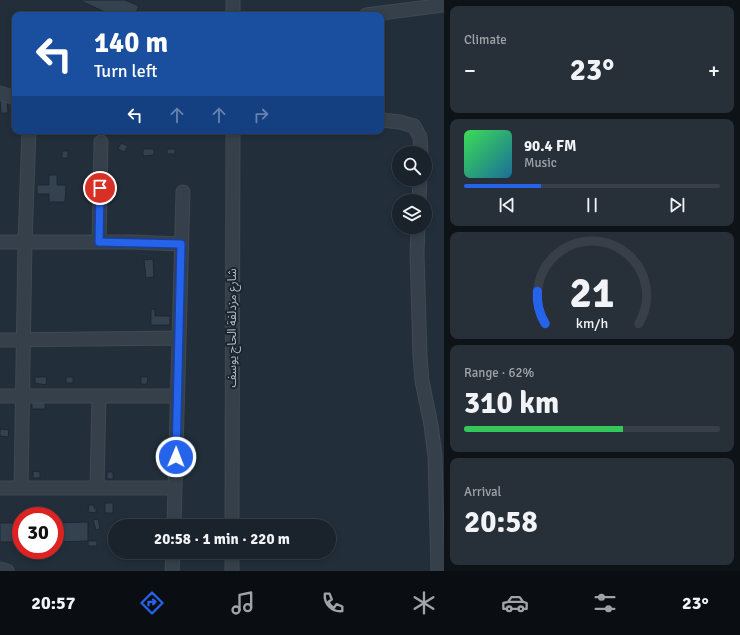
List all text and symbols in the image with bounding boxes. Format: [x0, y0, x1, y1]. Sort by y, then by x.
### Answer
text: 140 m [94, 26, 168, 60]
icon: left [28, 28, 80, 80]
text: Climate [464, 32, 507, 48]
text: 23° [570, 52, 614, 89]
text: − [464, 57, 476, 84]
text: + [708, 57, 720, 84]
text: Turn left [94, 60, 157, 82]
icon: left [124, 104, 146, 126]
icon: ahead [166, 104, 188, 126]
icon: ahead [208, 104, 230, 126]
icon: right [250, 104, 272, 126]
text: 90.4 FM [524, 137, 576, 155]
map controls [392, 146, 432, 234]
button: search [392, 146, 432, 186]
text: Music [524, 155, 557, 171]
pin [83, 171, 117, 205]
icon: arrive [89, 177, 111, 199]
button: layers [392, 194, 432, 234]
icon: previous [496, 194, 518, 216]
icon: pause [581, 194, 603, 216]
icon: next [666, 194, 688, 216]
text: 21 [570, 267, 614, 318]
street label: شارع مزدلفة الحاج يوسف [225, 268, 241, 388]
text: km/h [576, 314, 608, 331]
text: Range · 62% [464, 365, 534, 381]
text: 310 km [464, 385, 559, 422]
position arrow [155, 436, 197, 478]
text: Arrival [464, 484, 501, 500]
text: 20:58 [464, 504, 538, 541]
speed limit sign: 30 [12, 507, 64, 559]
text: 20:58 · 1 min · 220 m [154, 530, 290, 548]
icon: directions [138, 589, 166, 617]
icon: music [229, 589, 257, 617]
icon: phone [319, 589, 347, 617]
icon: climate [410, 589, 438, 617]
icon: car [501, 589, 529, 617]
icon: filters [591, 589, 619, 617]
text: 20:57 [31, 592, 76, 614]
text: 23° [682, 592, 709, 614]

